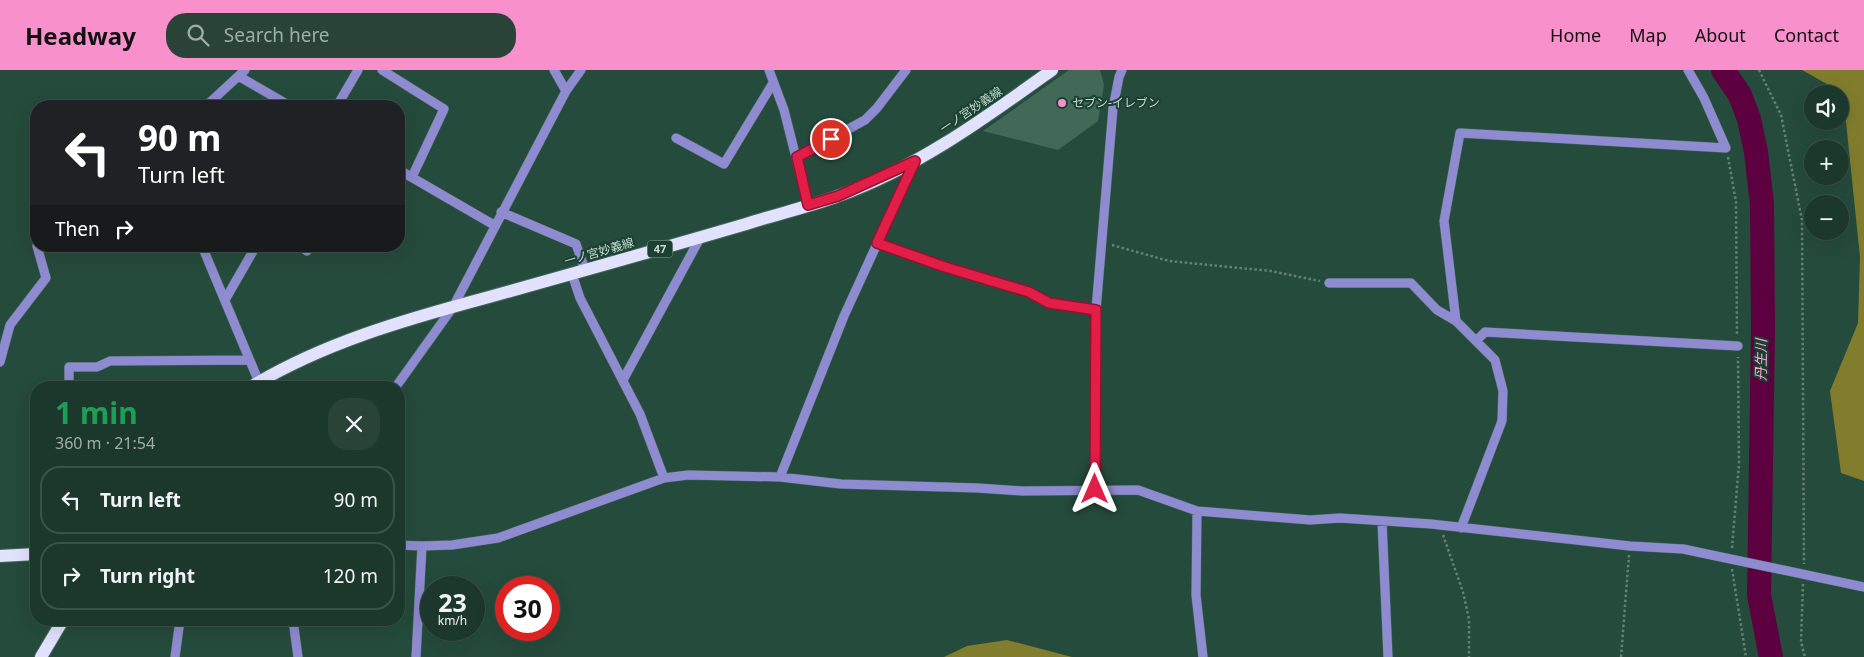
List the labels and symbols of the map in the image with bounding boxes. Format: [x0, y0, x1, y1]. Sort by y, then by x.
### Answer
street label: 一ノ宮妙義線 [936, 82, 1005, 137]
place label: セブン-イレブン [1072, 94, 1160, 111]
marker: セブン-イレブン [1056, 97, 1068, 109]
pin [810, 118, 852, 160]
street label: 一ノ宮妙義線 [562, 233, 636, 270]
road number: 47 [648, 240, 672, 258]
water label: 丹生川 [1751, 337, 1770, 381]
position arrow [1068, 462, 1120, 514]
speed limit sign: 30 [495, 576, 560, 641]

